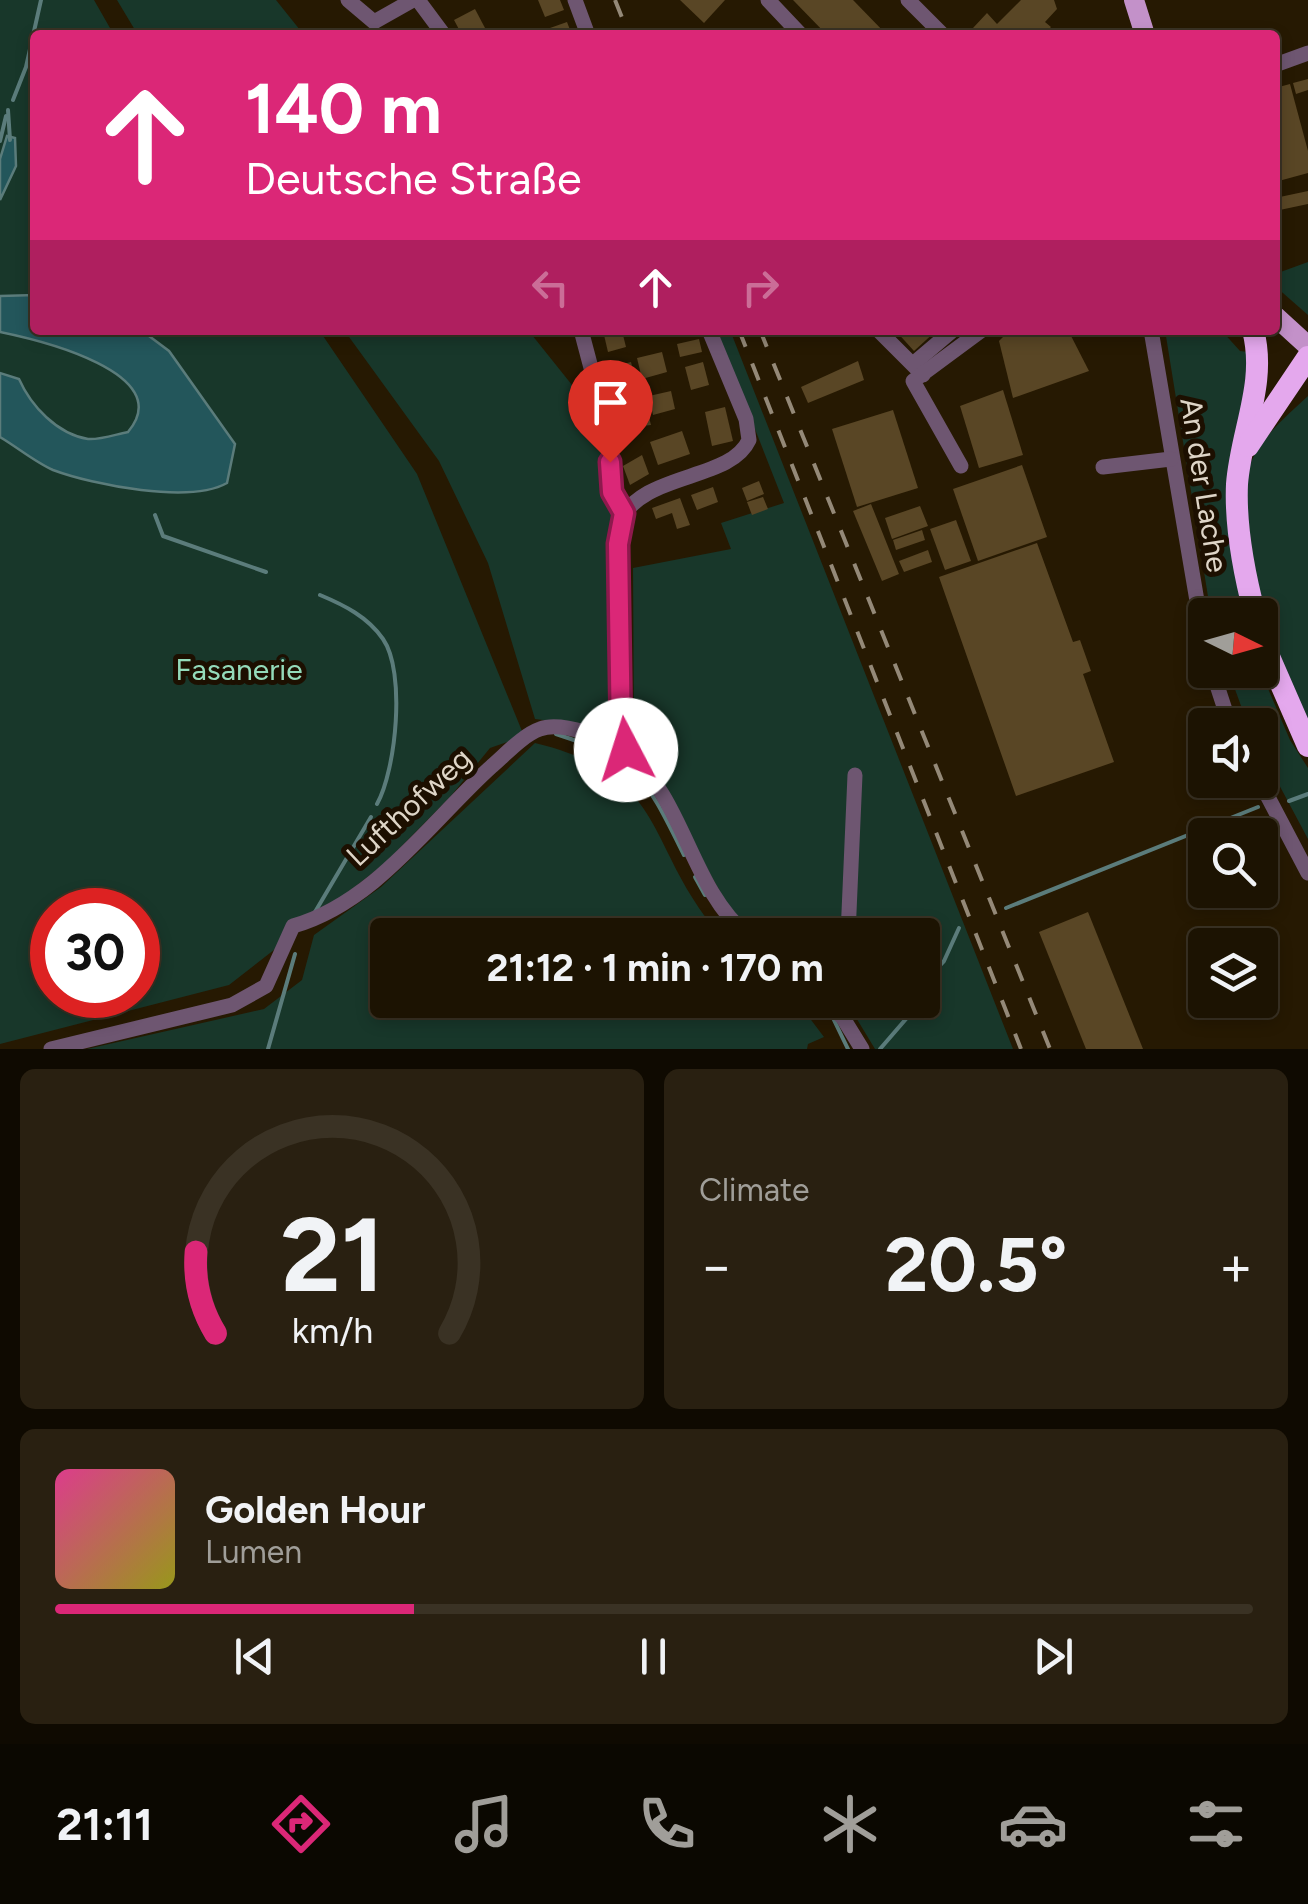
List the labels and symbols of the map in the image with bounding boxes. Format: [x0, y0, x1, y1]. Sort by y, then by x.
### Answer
pin [568, 360, 653, 463]
street label: An der Lache [1172, 395, 1237, 575]
north arrow [1188, 598, 1278, 688]
park label: Fasanerie [175, 651, 303, 688]
position arrow [574, 698, 678, 802]
street label: Lufthofweg [339, 740, 479, 874]
speed limit sign: 30 [30, 888, 160, 1018]

